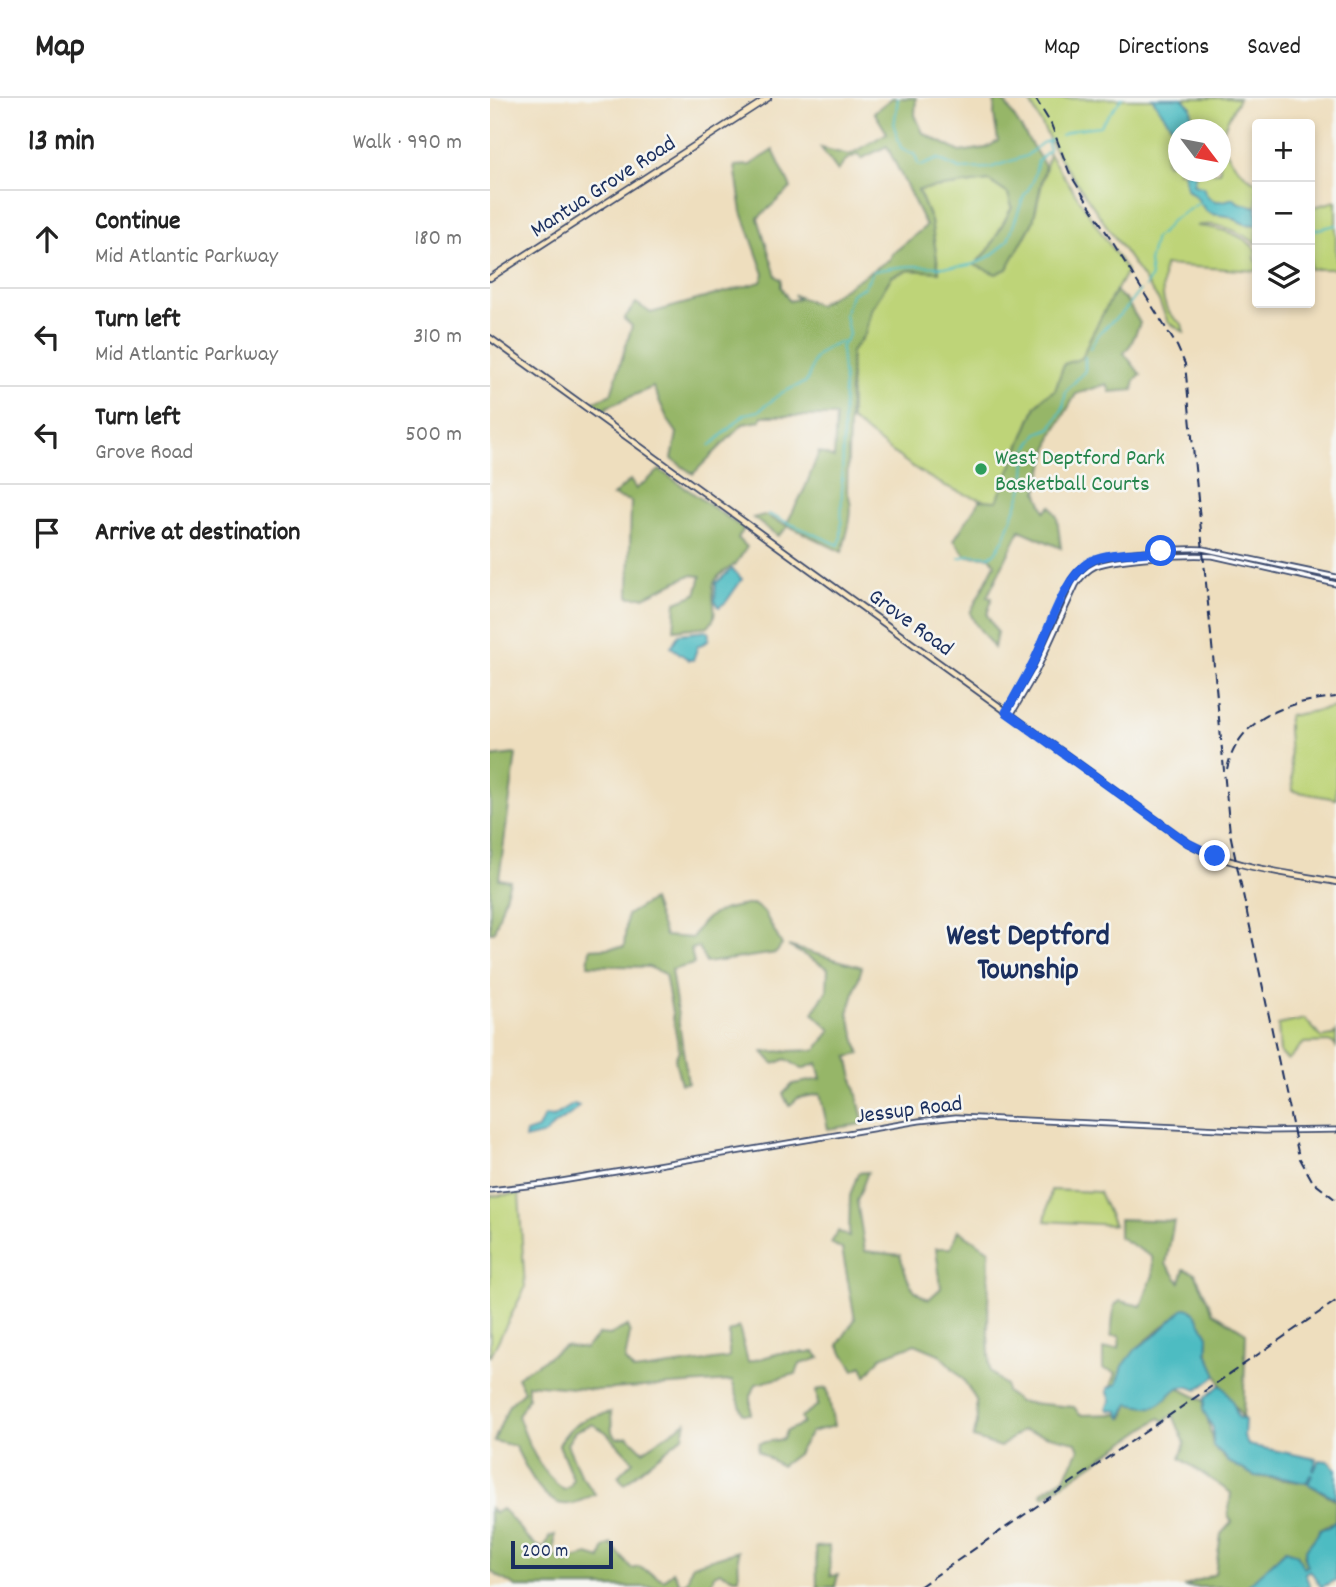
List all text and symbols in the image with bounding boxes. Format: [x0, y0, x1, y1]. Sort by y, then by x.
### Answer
text: Map [35, 25, 85, 72]
text: Map [1044, 31, 1080, 65]
text: Directions [1118, 31, 1209, 65]
text: Saved [1247, 31, 1301, 65]
north arrow [1168, 119, 1231, 182]
map controls [1252, 119, 1315, 308]
button: + [1252, 119, 1315, 182]
text: 13 min [28, 122, 95, 165]
text: Walk · 990 m [353, 127, 462, 160]
street label: Mantua Grove Road [525, 128, 683, 247]
button: − [1252, 182, 1315, 245]
text: Continue [95, 204, 180, 241]
icon: ahead [28, 220, 66, 258]
text: 180 m [414, 223, 462, 256]
text: Mid Atlantic Parkway [95, 241, 278, 274]
button: layers [1252, 245, 1315, 308]
text: Turn left [95, 302, 181, 339]
icon: left [28, 318, 66, 356]
text: 310 m [413, 321, 462, 354]
text: Mid Atlantic Parkway [95, 339, 278, 372]
text: Turn left [95, 400, 181, 437]
icon: left [28, 416, 66, 454]
text: 500 m [405, 419, 462, 452]
text: Grove Road [95, 437, 193, 470]
place label: West Deptford Park Basketball Courts [995, 443, 1165, 502]
marker: West Deptford Park Basketball Courts [973, 461, 989, 477]
icon: arrive [28, 514, 66, 552]
text: Arrive at destination [95, 515, 300, 552]
route start [1145, 535, 1176, 566]
street label: Grove Road [860, 582, 959, 666]
route end [1199, 840, 1230, 871]
district label: West Deptford Township [946, 917, 1110, 994]
street label: Jessup Road [854, 1089, 964, 1134]
scale bar [511, 1538, 612, 1570]
text: 200 m [522, 1539, 568, 1566]

